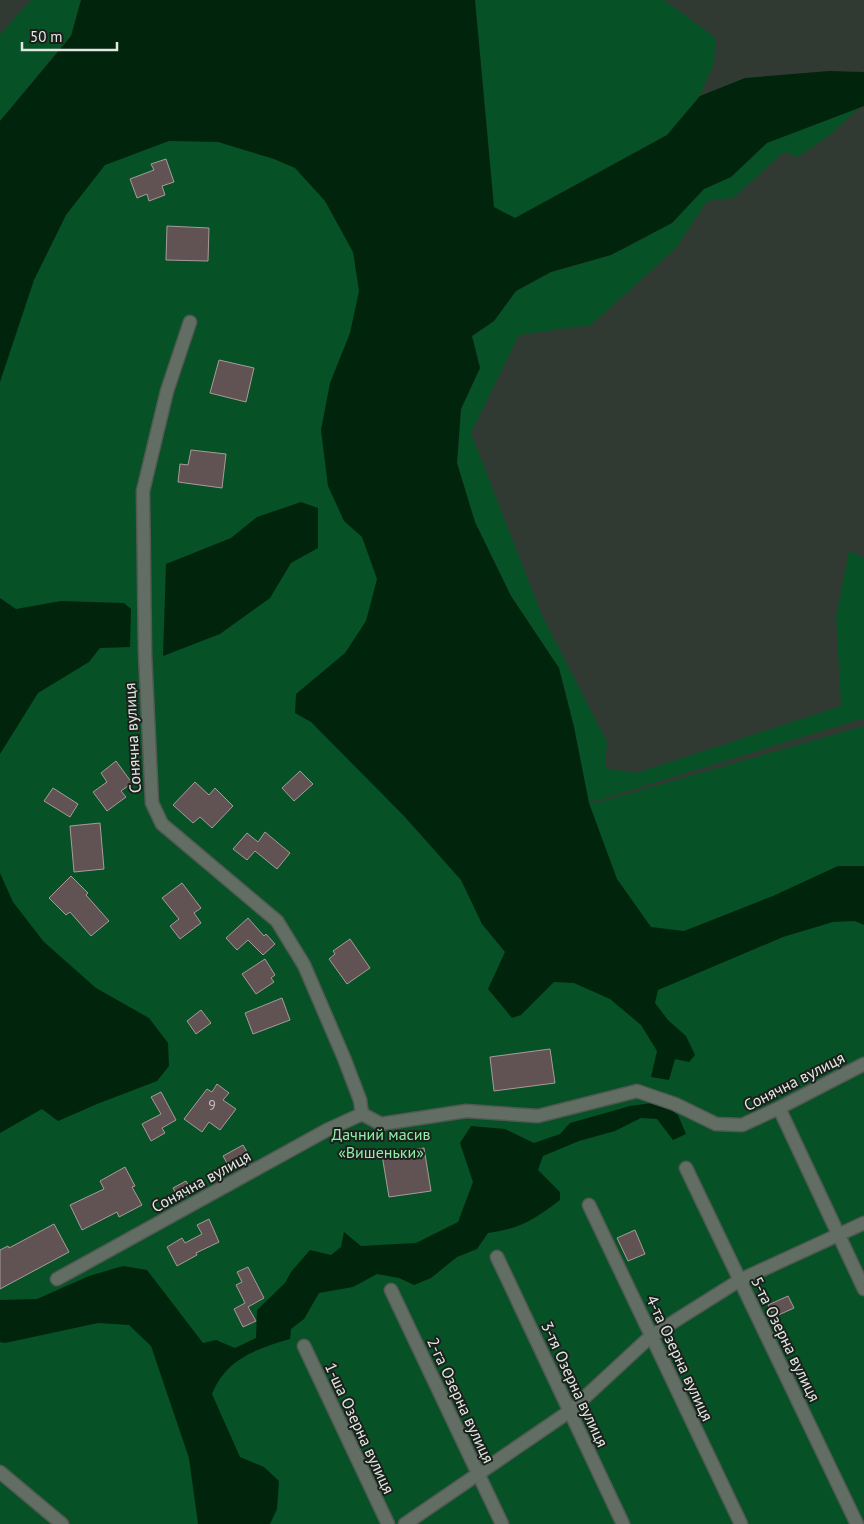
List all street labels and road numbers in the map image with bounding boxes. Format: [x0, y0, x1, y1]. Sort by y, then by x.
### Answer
street label: Сонячна вулиця [119, 682, 145, 794]
street label: Сонячна вулиця [740, 1047, 848, 1115]
street label: Сонячна вулиця [148, 1145, 254, 1217]
street label: 5-та Озерна вулиця [747, 1273, 825, 1405]
street label: 4-та Озерна вулиця [642, 1292, 718, 1424]
street label: 3-тя Озерна вулиця [537, 1318, 613, 1450]
street label: 2-га Озерна вулиця [423, 1334, 499, 1466]
street label: 1-ша Озерна вулиця [321, 1359, 399, 1497]

